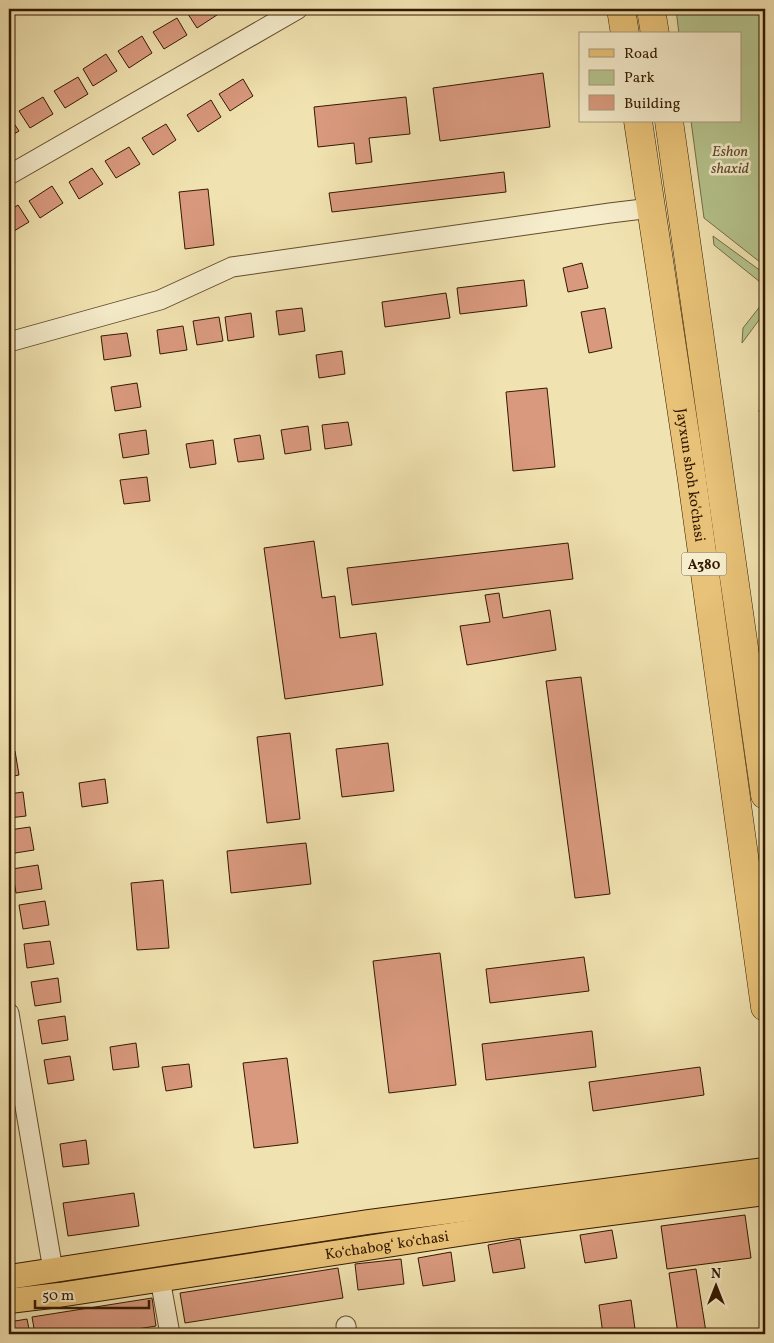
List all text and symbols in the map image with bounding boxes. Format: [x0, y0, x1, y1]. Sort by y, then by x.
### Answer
legend [579, 32, 742, 122]
text: Road [624, 44, 658, 65]
text: Park [624, 68, 655, 89]
text: Building [624, 94, 681, 115]
park label: Eshon shaxid [711, 142, 749, 180]
street label: Jayxun shoh ko'chasi [669, 407, 709, 543]
road number: A380 [682, 552, 726, 576]
street label: Ko‘chabog‘ ko‘chasi [324, 1227, 450, 1266]
north arrow [692, 1260, 742, 1310]
text: N [711, 1265, 721, 1284]
scale bar [35, 1278, 149, 1310]
text: 50 m [42, 1286, 74, 1307]

